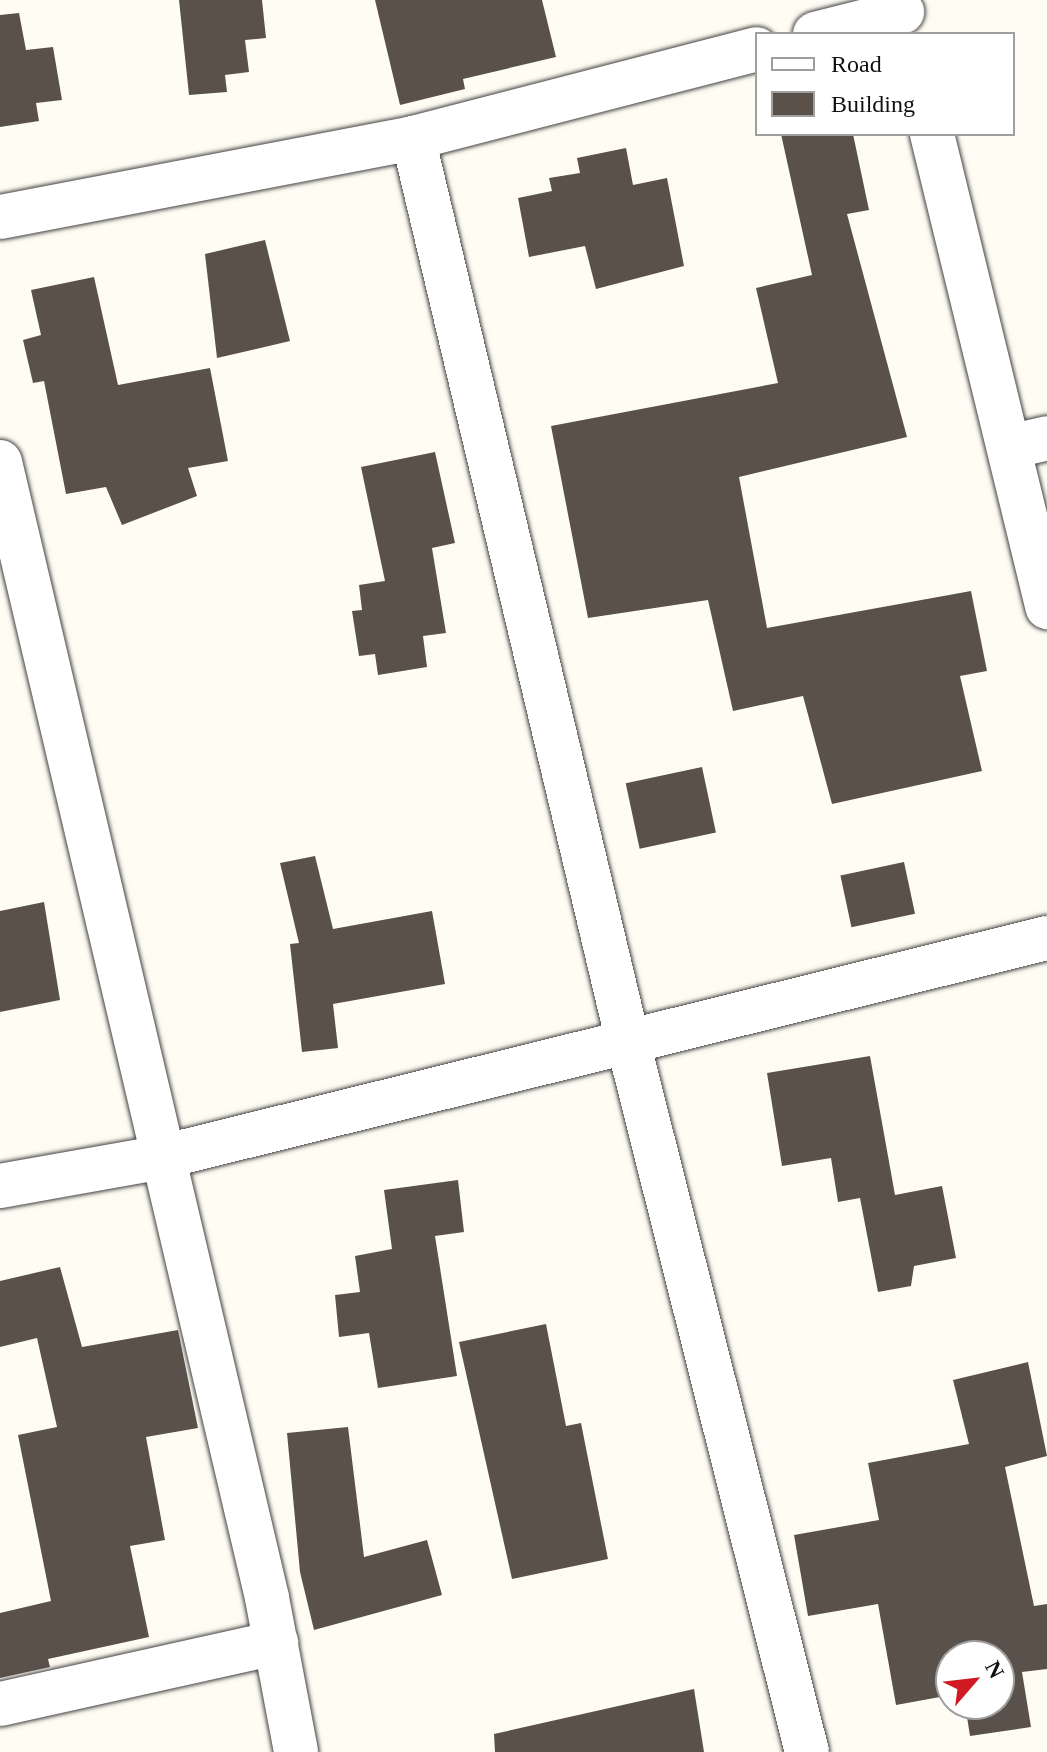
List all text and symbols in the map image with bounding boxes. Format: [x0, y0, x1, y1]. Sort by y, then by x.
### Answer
legend [755, 32, 1015, 136]
text: Road [831, 51, 882, 77]
text: Building [831, 91, 915, 117]
north arrow [935, 1640, 1015, 1720]
text: N [980, 1657, 1010, 1682]

